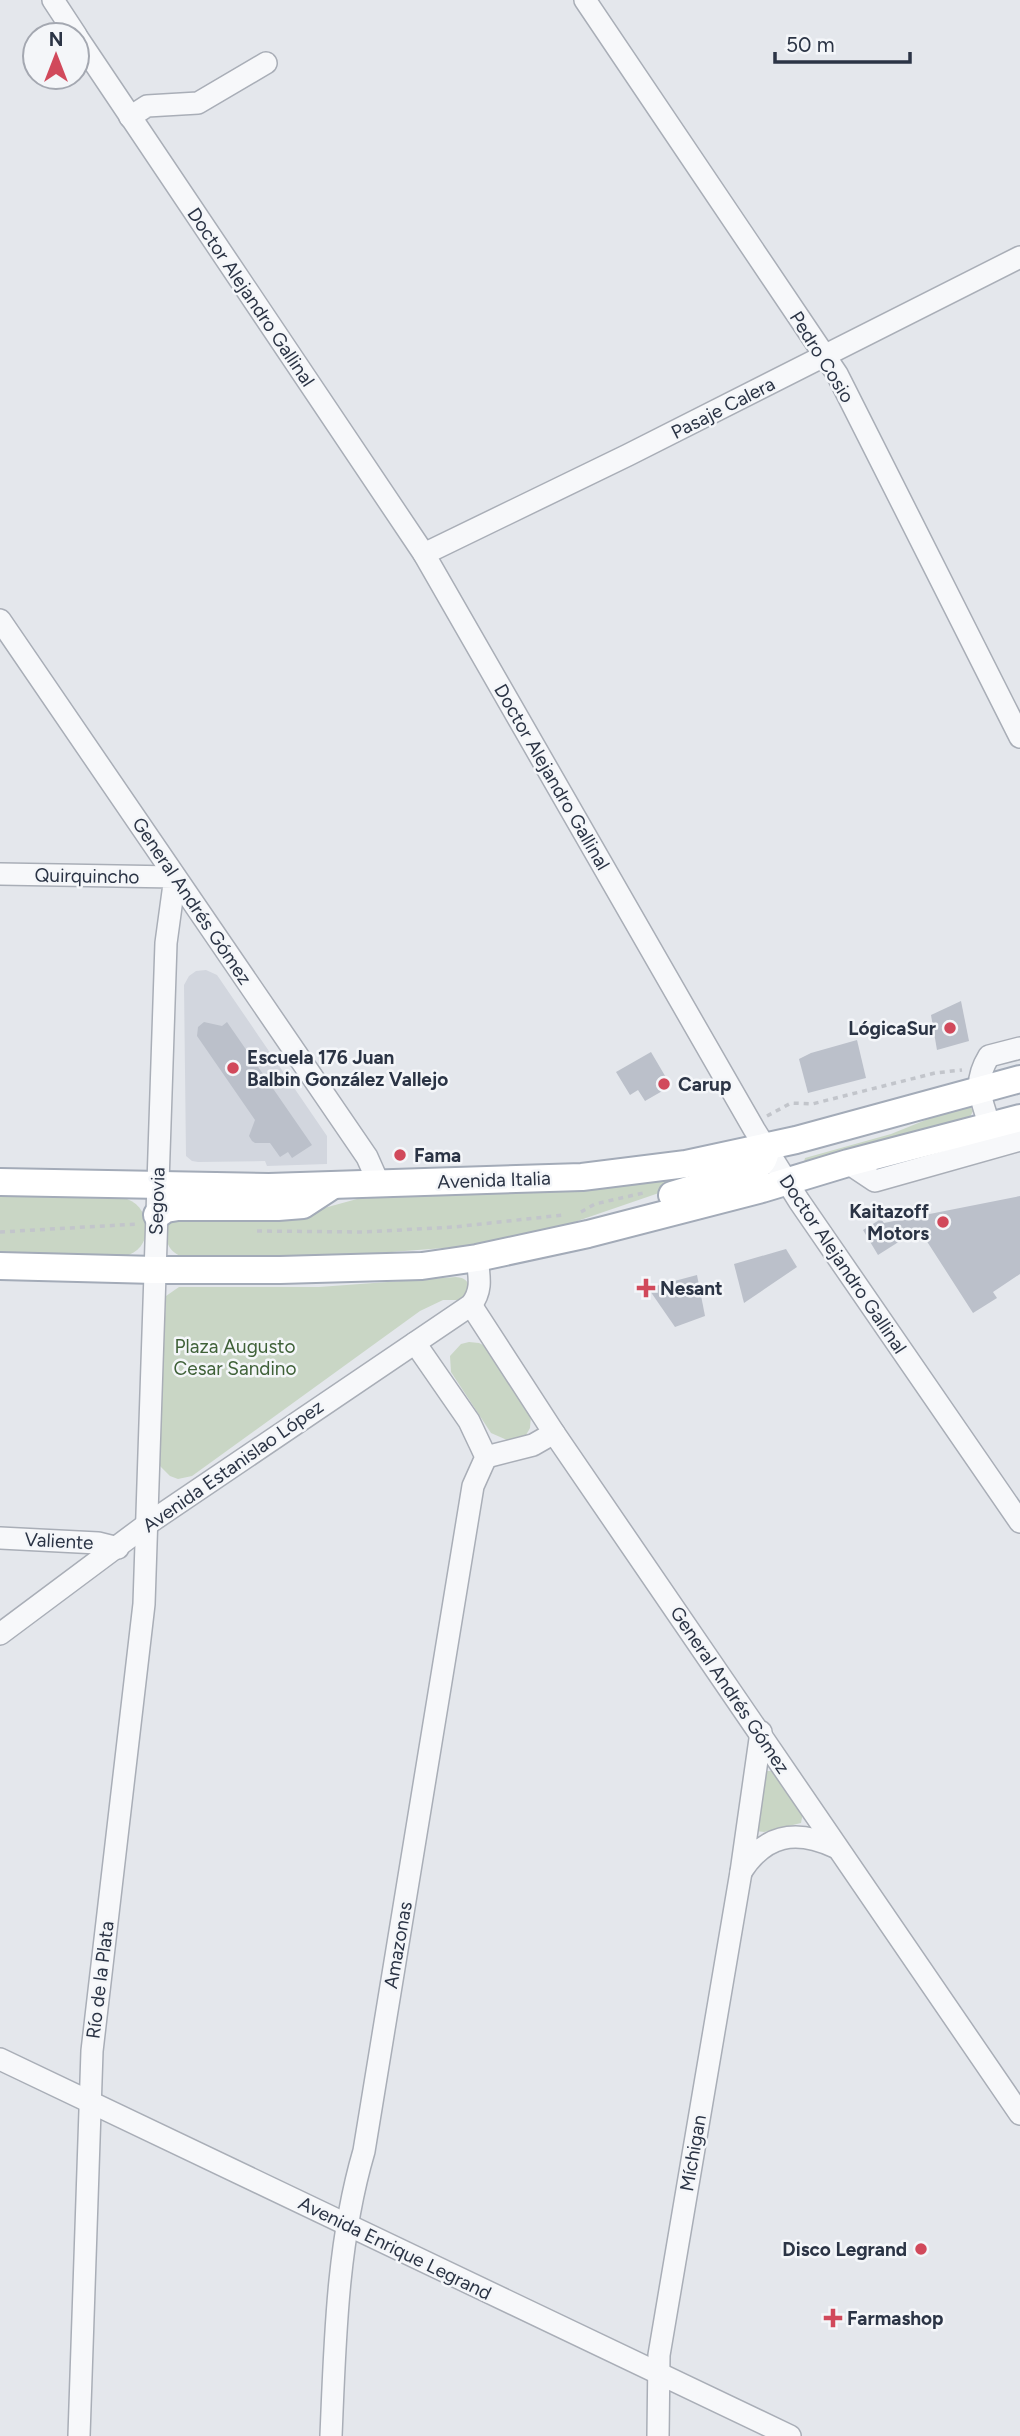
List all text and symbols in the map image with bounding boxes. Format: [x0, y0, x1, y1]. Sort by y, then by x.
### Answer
north arrow [21, 21, 91, 91]
scale bar [775, 21, 910, 65]
text: N [49, 28, 63, 51]
text: 50 m [786, 32, 835, 57]
street label: Doctor Alejandro Gallinal [182, 203, 320, 391]
street label: Pedro Cosio [785, 307, 859, 407]
street label: Pasaje Calera [667, 372, 779, 444]
street label: Doctor Alejandro Gallinal [489, 680, 615, 874]
street label: General Andrés Gómez [127, 813, 257, 989]
street label: Quirquincho [34, 864, 140, 888]
place label: LógicaSur [848, 1017, 936, 1040]
marker: LógicaSur [942, 1020, 958, 1036]
place label: Escuela 176 Juan Balbin González Vallejo [247, 1046, 448, 1091]
marker: Escuela 176 Juan Balbin González Vallejo [225, 1060, 241, 1076]
place label: Carup [678, 1073, 731, 1096]
marker: Carup [656, 1076, 672, 1092]
place label: Fama [414, 1144, 461, 1167]
marker: Fama [392, 1147, 408, 1163]
street label: Segovia [144, 1167, 170, 1235]
street label: Avenida Italia [437, 1167, 551, 1193]
street label: Doctor Alejandro Gallinal [774, 1170, 912, 1358]
place label: Kaitazoff Motors [849, 1200, 930, 1245]
marker: Kaitazoff Motors [935, 1214, 951, 1230]
place label: Nesant [660, 1277, 723, 1300]
marker: Nesant [638, 1280, 654, 1296]
park label: Plaza Augusto Cesar Sandino [174, 1335, 296, 1380]
street label: Avenida Estanislao López [138, 1395, 328, 1537]
street label: Valiente [24, 1528, 94, 1554]
street label: General Andrés Gómez [665, 1602, 795, 1778]
street label: Amazonas [379, 1899, 417, 1990]
street label: Río de la Plata [81, 1920, 119, 2040]
street label: Míchigan [675, 2113, 711, 2193]
street label: Avenida Enrique Legrand [295, 2191, 495, 2305]
place label: Disco Legrand [782, 2238, 907, 2261]
marker: Disco Legrand [913, 2241, 929, 2257]
place label: Farmashop [847, 2307, 944, 2330]
marker: Farmashop [825, 2310, 841, 2326]

